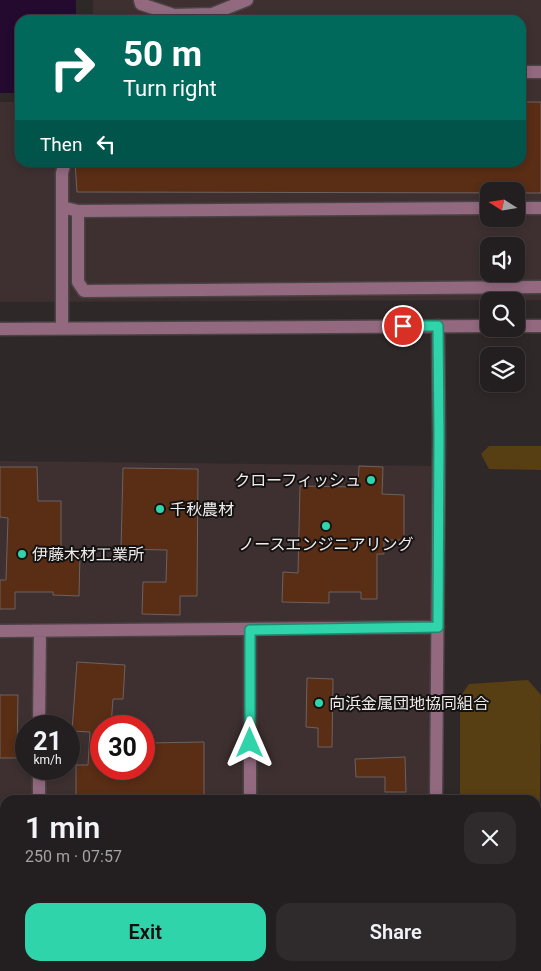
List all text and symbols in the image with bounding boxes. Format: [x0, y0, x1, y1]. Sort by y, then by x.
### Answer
text: 50 m [123, 34, 202, 75]
icon: right [40, 35, 105, 100]
text: Turn right [123, 76, 217, 101]
icon: left [92, 130, 120, 158]
text: Then [40, 133, 82, 156]
north arrow [480, 182, 525, 228]
map controls [480, 182, 525, 392]
button: sound [480, 237, 525, 282]
button: search [480, 292, 525, 337]
pin [382, 305, 424, 347]
icon: arrive [389, 312, 417, 340]
button: layers [480, 347, 525, 392]
place label: クローフィッシュ [234, 471, 361, 490]
marker: クローフィッシュ [365, 474, 377, 486]
place label: 千秋農材 [170, 500, 234, 519]
marker: 千秋農材 [154, 503, 166, 515]
marker: ノースエンジニアリング [320, 520, 332, 532]
place label: ノースエンジニアリング [238, 535, 414, 554]
place label: 伊藤木材工業所 [32, 545, 144, 564]
marker: 伊藤木材工業所 [16, 548, 28, 560]
place label: 向浜金属団地協同組合 [329, 694, 489, 713]
marker: 向浜金属団地協同組合 [313, 697, 325, 709]
speed limit sign: 30 [90, 715, 155, 780]
position arrow [223, 716, 275, 768]
text: 21 [33, 727, 62, 756]
text: km/h [33, 753, 62, 767]
text: 1 min [25, 810, 100, 845]
button: close [464, 812, 516, 864]
text: 250 m · 07:57 [25, 847, 122, 866]
button: Exit [25, 903, 266, 961]
button: Share [276, 903, 516, 961]

